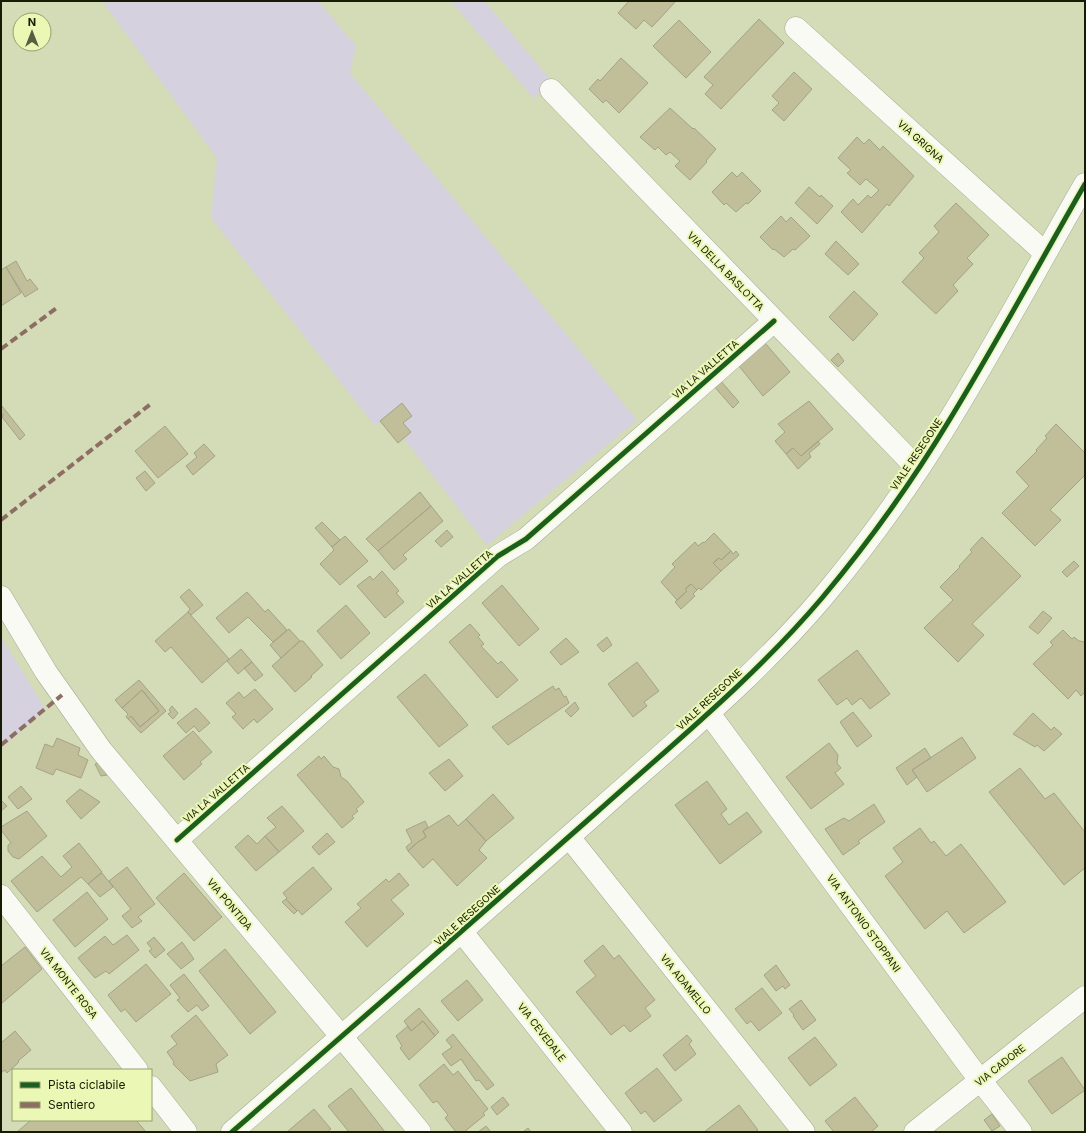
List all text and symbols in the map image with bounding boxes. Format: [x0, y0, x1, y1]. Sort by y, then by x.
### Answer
north arrow [12, 12, 52, 52]
text: N [28, 15, 36, 29]
street label: VIA GRIGNA [896, 117, 947, 165]
street label: VIA DELLA BASLOTTA [685, 229, 767, 313]
street label: VIA LA VALLETTA [669, 337, 741, 401]
street label: VIALE RESEGONE [887, 416, 945, 492]
street label: VIA LA VALLETTA [423, 547, 495, 611]
street label: VIALE RESEGONE [674, 666, 744, 732]
street label: VIA LA VALLETTA [180, 761, 252, 825]
street label: VIA ANTONIO STOPPANI [825, 872, 903, 974]
street label: VIA PONTIDA [205, 876, 255, 932]
street label: VIALE RESEGONE [432, 882, 502, 948]
street label: VIA MONTE ROSA [38, 945, 100, 1021]
street label: VIA ADAMELLO [658, 952, 714, 1017]
street label: VIA CEVEDALE [515, 1000, 569, 1064]
street label: VIA CADORE [972, 1042, 1028, 1088]
legend [12, 1069, 152, 1121]
text: Pista ciclabile [48, 1077, 125, 1092]
text: Sentiero [48, 1097, 95, 1112]

